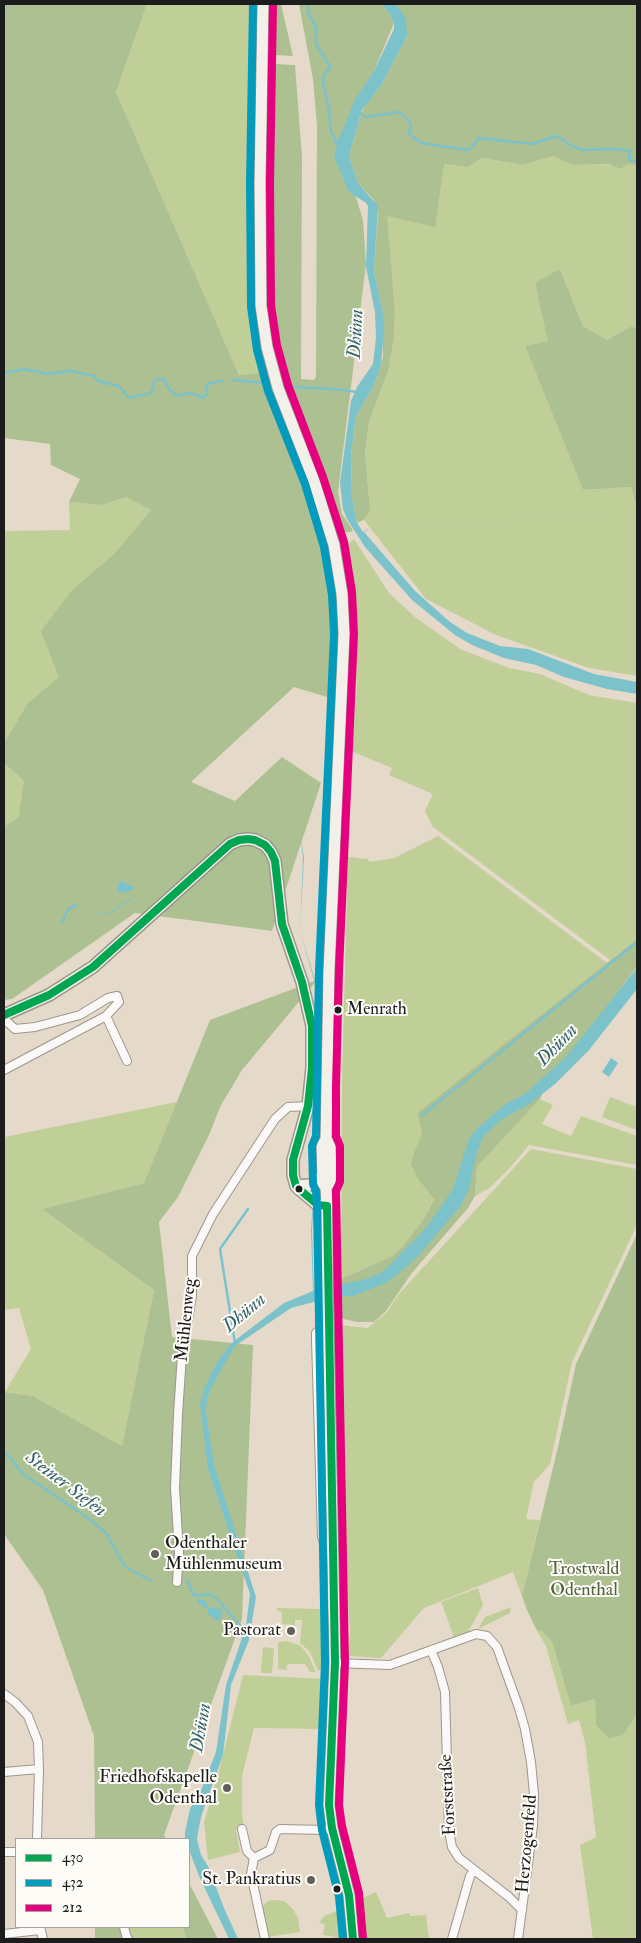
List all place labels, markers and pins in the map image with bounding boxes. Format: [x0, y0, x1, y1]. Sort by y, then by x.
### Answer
place label: Menrath [347, 1000, 407, 1020]
marker: Menrath [333, 1005, 343, 1015]
unlabelled marker [294, 1184, 304, 1194]
place label: Odenthaler Mühlenmuseum [165, 1533, 282, 1576]
marker: Odenthaler Mühlenmuseum [149, 1548, 161, 1560]
place label: Pastorat [223, 1620, 281, 1642]
marker: Pastorat [285, 1625, 297, 1637]
place label: Friedhofskapelle Odenthal [99, 1767, 217, 1810]
marker: Friedhofskapelle Odenthal [221, 1782, 233, 1794]
place label: St. Pankratius [202, 1869, 301, 1891]
marker: St. Pankratius [305, 1874, 317, 1886]
unlabelled marker [332, 1884, 342, 1894]

